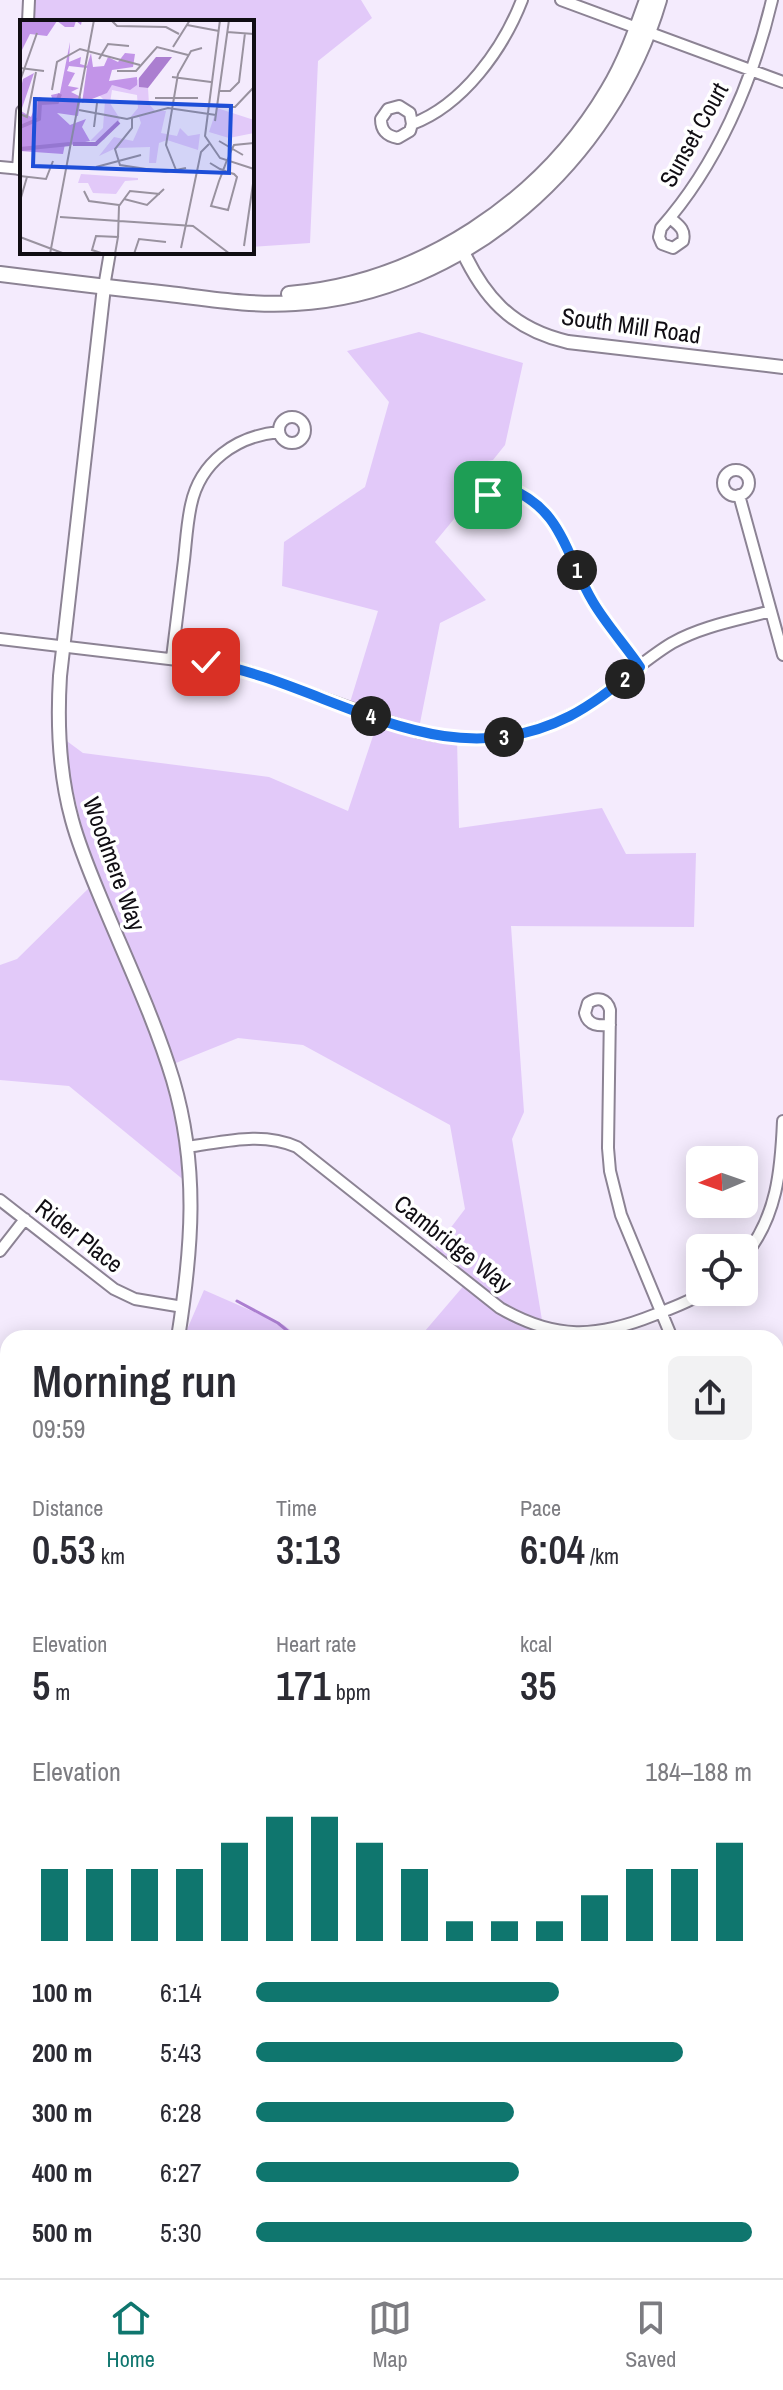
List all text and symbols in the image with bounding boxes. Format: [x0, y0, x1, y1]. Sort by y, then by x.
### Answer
inset map [20, 20, 254, 254]
street label: Sunset Court [651, 76, 735, 193]
street label: South Mill Road [560, 299, 703, 351]
pin [454, 461, 522, 529]
icon: arrive [466, 473, 510, 517]
pin: 1 [557, 550, 597, 590]
text: 1 [572, 555, 582, 585]
pin [172, 628, 240, 696]
icon: check [184, 640, 228, 684]
pin: 2 [605, 659, 645, 699]
text: 2 [620, 664, 630, 694]
pin: 4 [351, 696, 391, 736]
text: 4 [366, 701, 376, 731]
pin: 3 [484, 717, 524, 757]
text: 3 [499, 722, 509, 752]
street label: Woodmere Way [76, 792, 154, 935]
north arrow [686, 1146, 758, 1218]
map controls [686, 1146, 758, 1306]
street label: Cambridge Way [388, 1187, 519, 1299]
street label: Rider Place [29, 1191, 130, 1279]
button: locate [686, 1234, 758, 1306]
text: Morning run [32, 1351, 237, 1411]
button: share [668, 1356, 752, 1440]
text: 09:59 [32, 1411, 85, 1446]
text: Distance [32, 1493, 103, 1523]
text: Time [276, 1493, 317, 1523]
text: Pace [520, 1493, 561, 1523]
text: 0.53 [32, 1523, 96, 1576]
text: 3:13 [276, 1523, 341, 1576]
text: 6:04 [520, 1523, 585, 1576]
text: km [96, 1541, 125, 1571]
text: /km [585, 1541, 619, 1571]
text: Elevation [32, 1629, 107, 1659]
text: Heart rate [276, 1629, 356, 1659]
text: kcal [520, 1629, 552, 1659]
text: 5 [32, 1659, 50, 1712]
text: 171 [276, 1659, 331, 1712]
text: 35 [520, 1659, 556, 1712]
text: m [50, 1677, 70, 1707]
text: bpm [331, 1677, 371, 1707]
text: Elevation [32, 1754, 121, 1789]
text: 184–188 m [645, 1754, 752, 1789]
text: 100 m [32, 1975, 92, 2010]
text: 6:14 [160, 1975, 202, 2010]
text: 200 m [32, 2035, 92, 2070]
text: 5:43 [160, 2035, 202, 2070]
text: 300 m [32, 2095, 92, 2130]
text: 6:28 [160, 2095, 202, 2130]
text: 400 m [32, 2155, 92, 2190]
text: 6:27 [160, 2155, 202, 2190]
text: 500 m [32, 2215, 92, 2250]
text: 5:30 [160, 2215, 202, 2250]
tab: Home [107, 2296, 155, 2374]
tab: Map [368, 2296, 412, 2374]
tab: Saved [625, 2296, 676, 2374]

